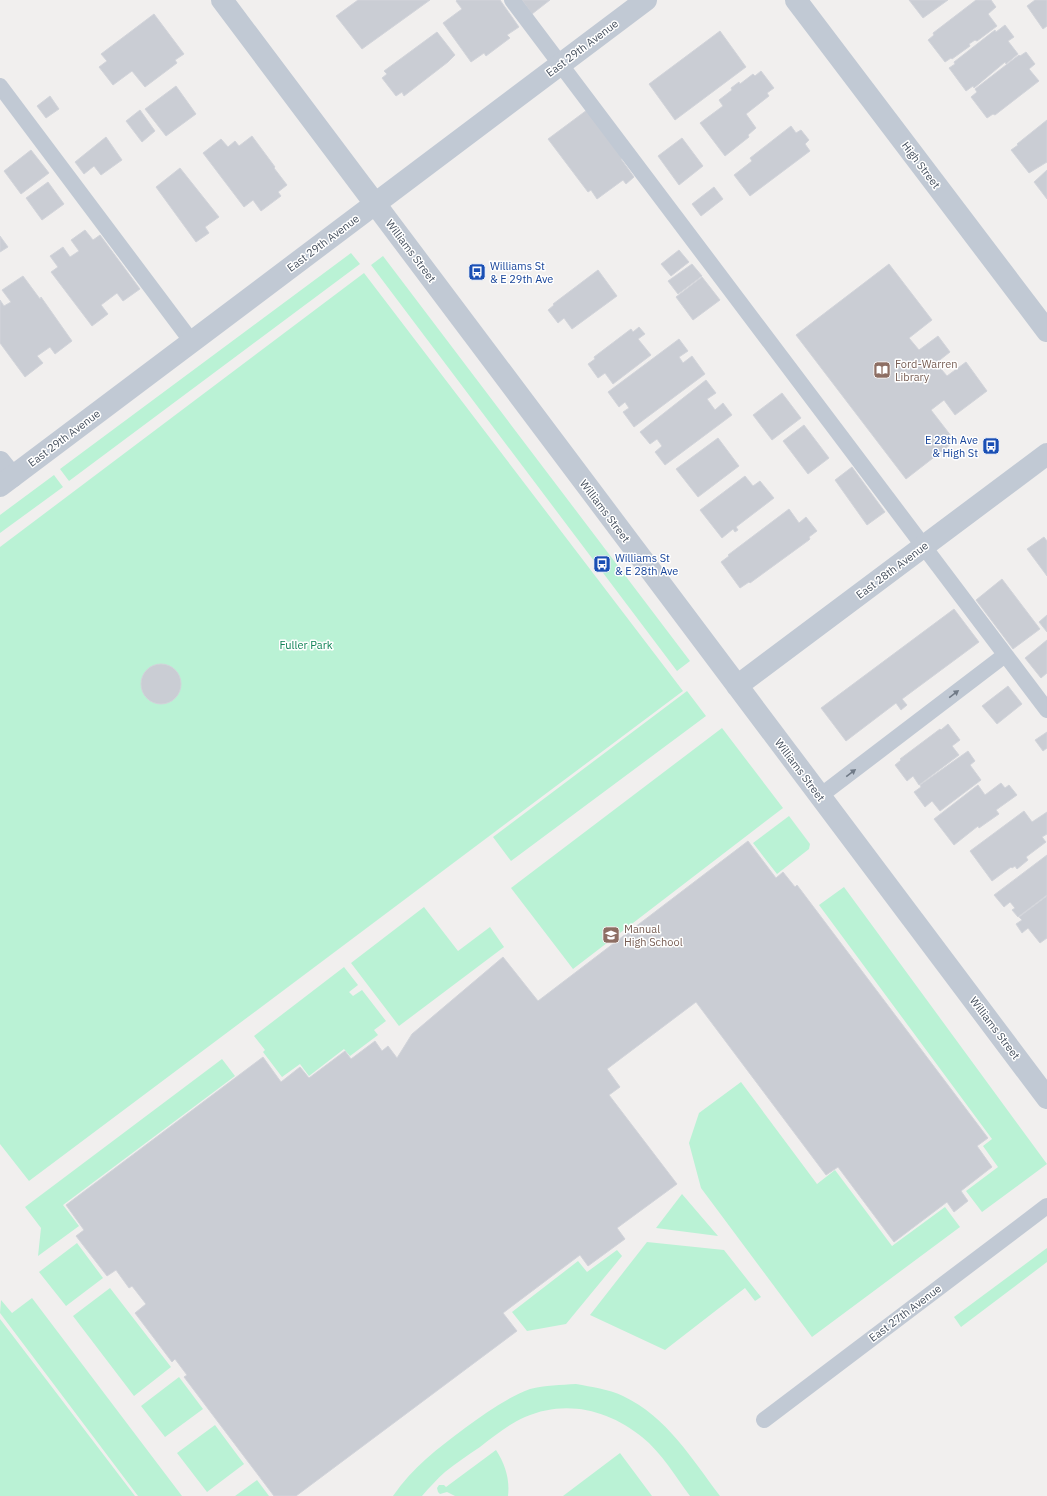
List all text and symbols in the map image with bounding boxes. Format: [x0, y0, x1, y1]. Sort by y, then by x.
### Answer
street label: East 29th Avenue [543, 16, 621, 80]
street label: High Street [899, 139, 943, 191]
street label: East 29th Avenue [284, 211, 362, 275]
street label: Williams Street [383, 217, 439, 285]
place label: Williams St & E 29th Ave [490, 259, 553, 286]
bus stop icon: Williams St & E 29th Ave [467, 262, 487, 282]
place label: Ford-Warren Library [895, 357, 958, 384]
library icon: Ford-Warren Library [872, 360, 892, 380]
street label: East 29th Avenue [25, 406, 103, 470]
place label: E 28th Ave & High St [925, 433, 978, 460]
bus stop icon: E 28th Ave & High St [981, 436, 1001, 456]
street label: Williams Street [577, 477, 633, 545]
street label: East 28th Avenue [853, 538, 931, 602]
place label: Williams St & E 28th Ave [615, 551, 678, 578]
bus stop icon: Williams St & E 28th Ave [592, 554, 612, 574]
park label: Fuller Park [280, 638, 333, 652]
one-way arrow [949, 690, 960, 698]
street label: Williams Street [772, 736, 828, 804]
one-way arrow [845, 769, 856, 777]
place label: Manual High School [624, 922, 683, 949]
school or university icon: Manual High School [601, 925, 621, 945]
street label: Williams Street [967, 994, 1023, 1062]
street label: East 27th Avenue [866, 1281, 944, 1345]

